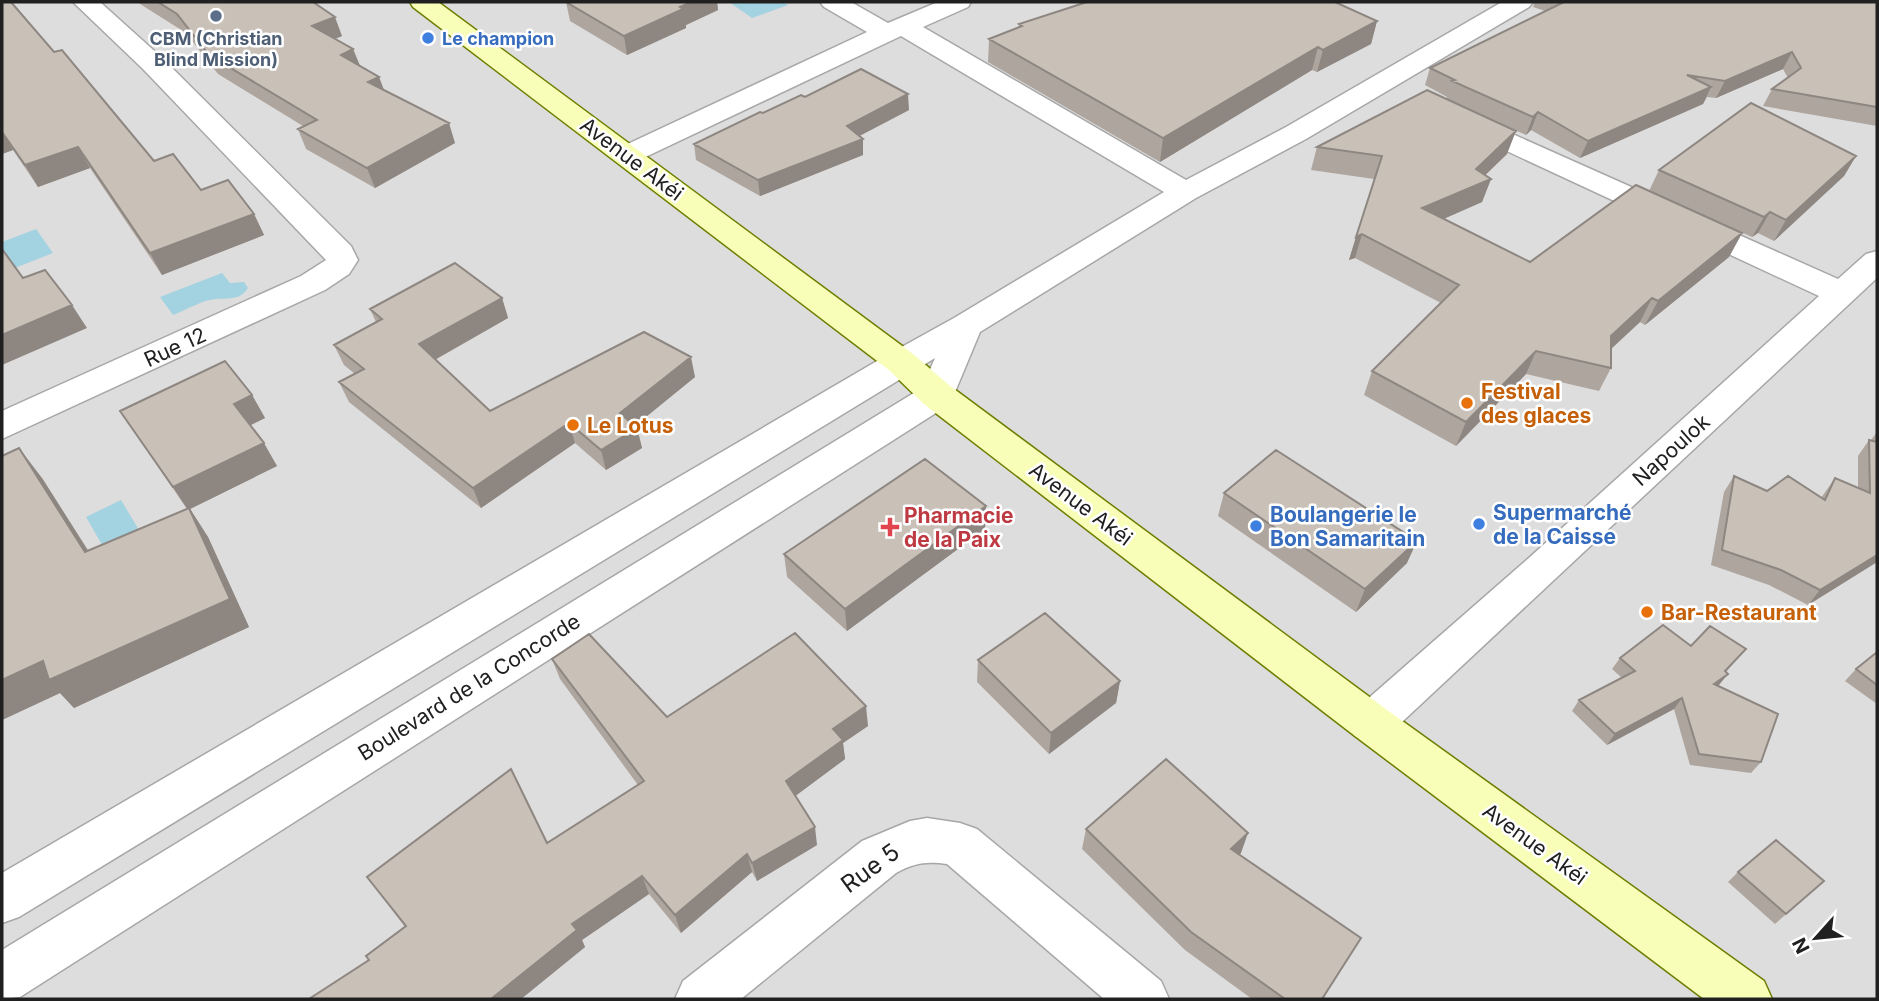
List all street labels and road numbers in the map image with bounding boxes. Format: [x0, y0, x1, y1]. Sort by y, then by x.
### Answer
street label: Avenue Akéi [576, 112, 688, 206]
street label: Rue 12 [140, 322, 210, 372]
street label: Napoulok [1627, 409, 1715, 491]
street label: Avenue Akéi [1025, 457, 1137, 551]
street label: Boulevard de la Concorde [353, 608, 585, 766]
street label: Avenue Akéi [1478, 798, 1592, 890]
street label: Rue 5 [835, 837, 905, 899]

